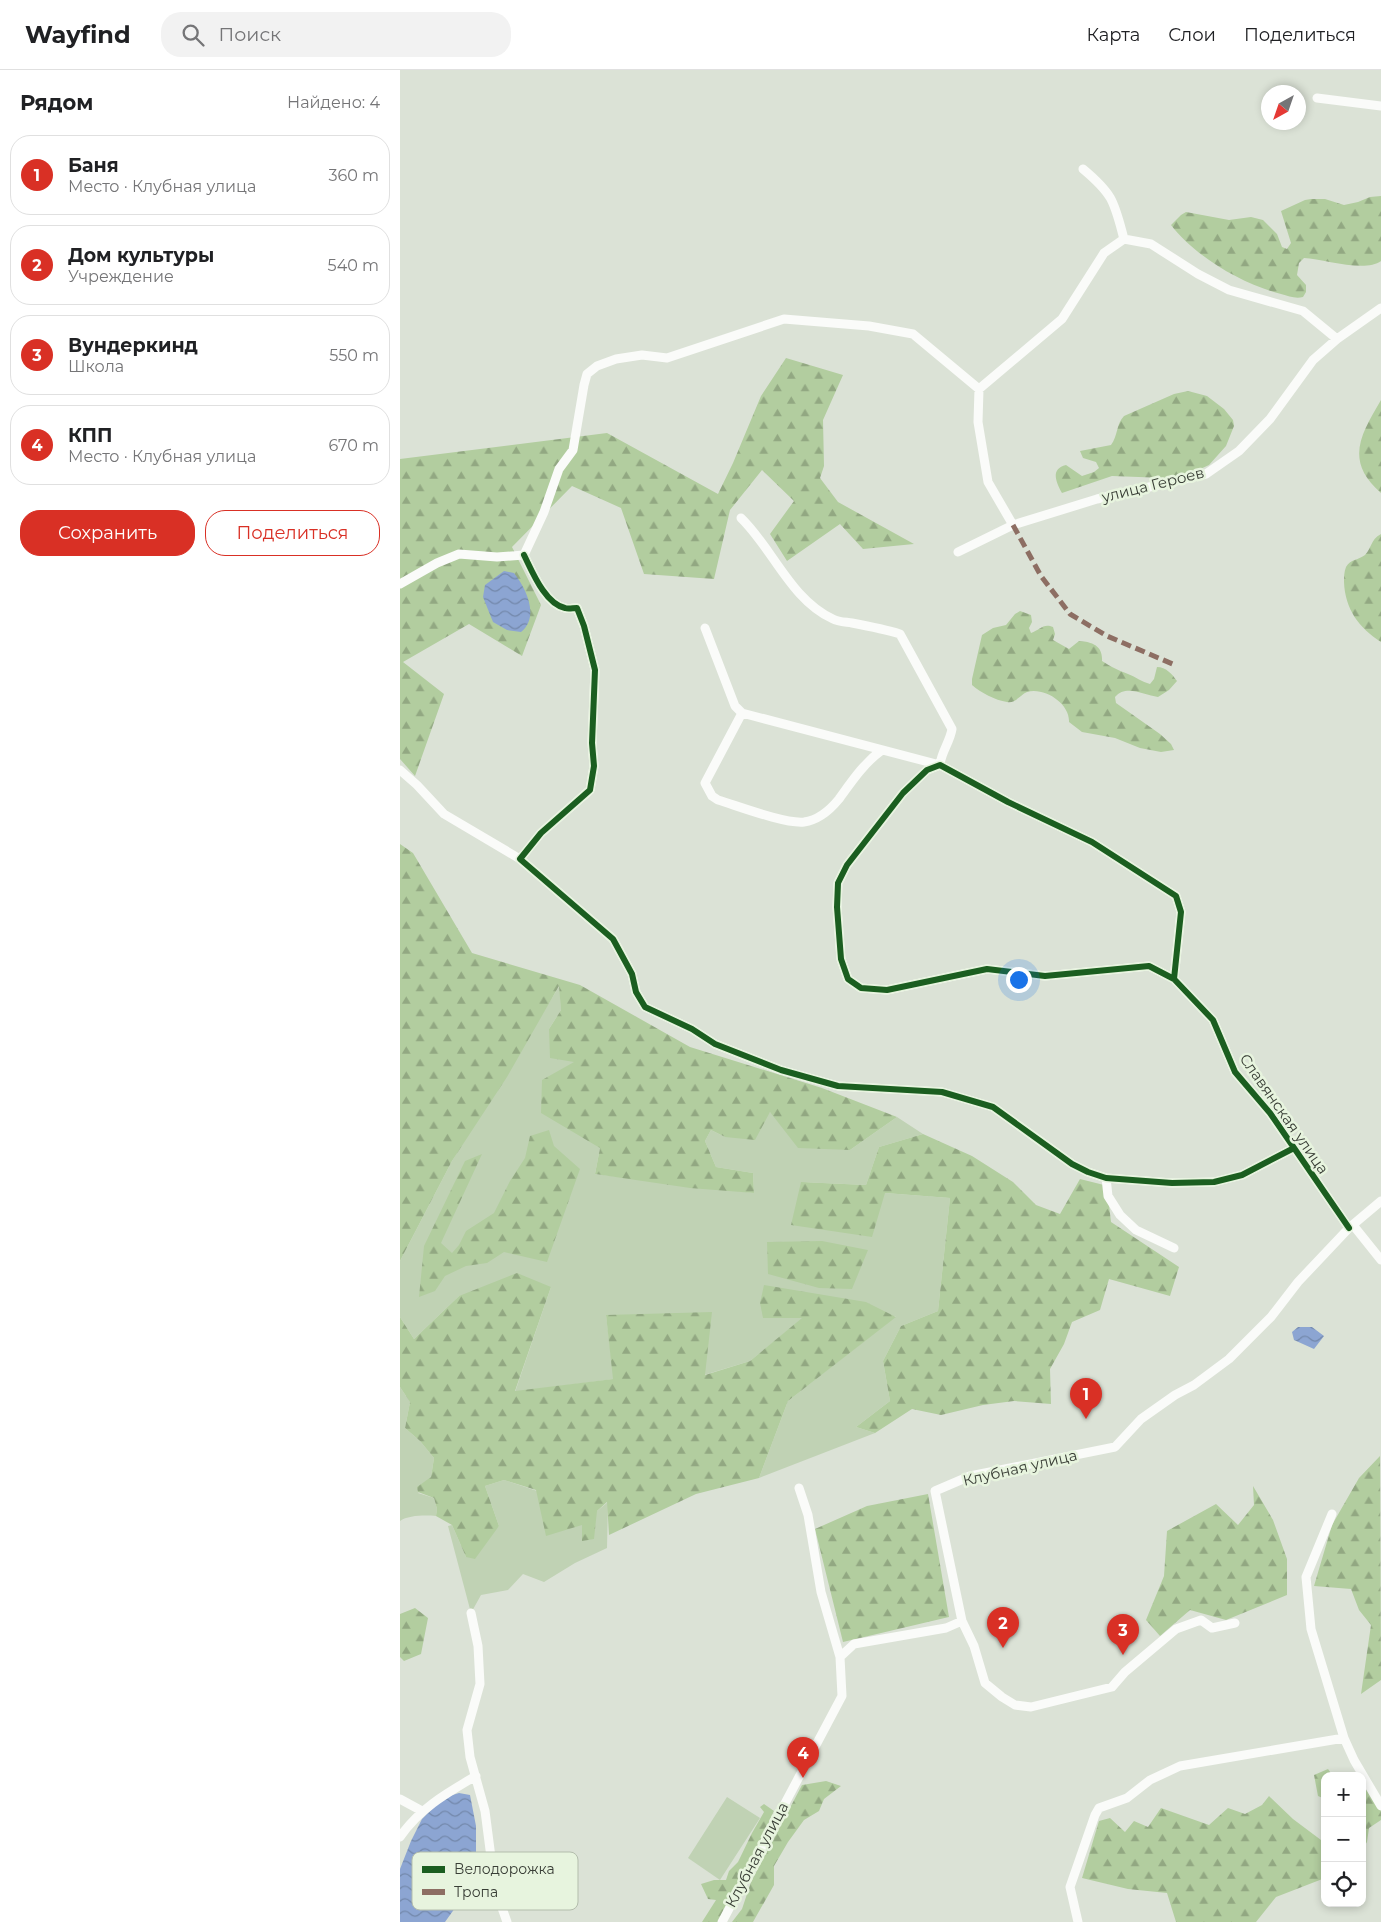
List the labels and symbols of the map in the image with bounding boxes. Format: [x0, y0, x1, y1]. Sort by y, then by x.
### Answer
north arrow [1261, 85, 1306, 130]
street label: улица Героев [1099, 463, 1206, 507]
your location [1006, 967, 1032, 993]
street label: Славянская улица [1236, 1050, 1333, 1178]
pin: 1 [1070, 1378, 1102, 1419]
street label: Клубная улица [961, 1445, 1079, 1490]
pin: 2 [987, 1607, 1019, 1648]
pin: 3 [1107, 1614, 1139, 1655]
pin: 4 [787, 1737, 819, 1778]
street label: Клубная улица [721, 1799, 792, 1911]
legend [412, 1852, 578, 1910]
text: Велодорожка [454, 1860, 555, 1878]
text: Тропа [454, 1883, 498, 1901]

